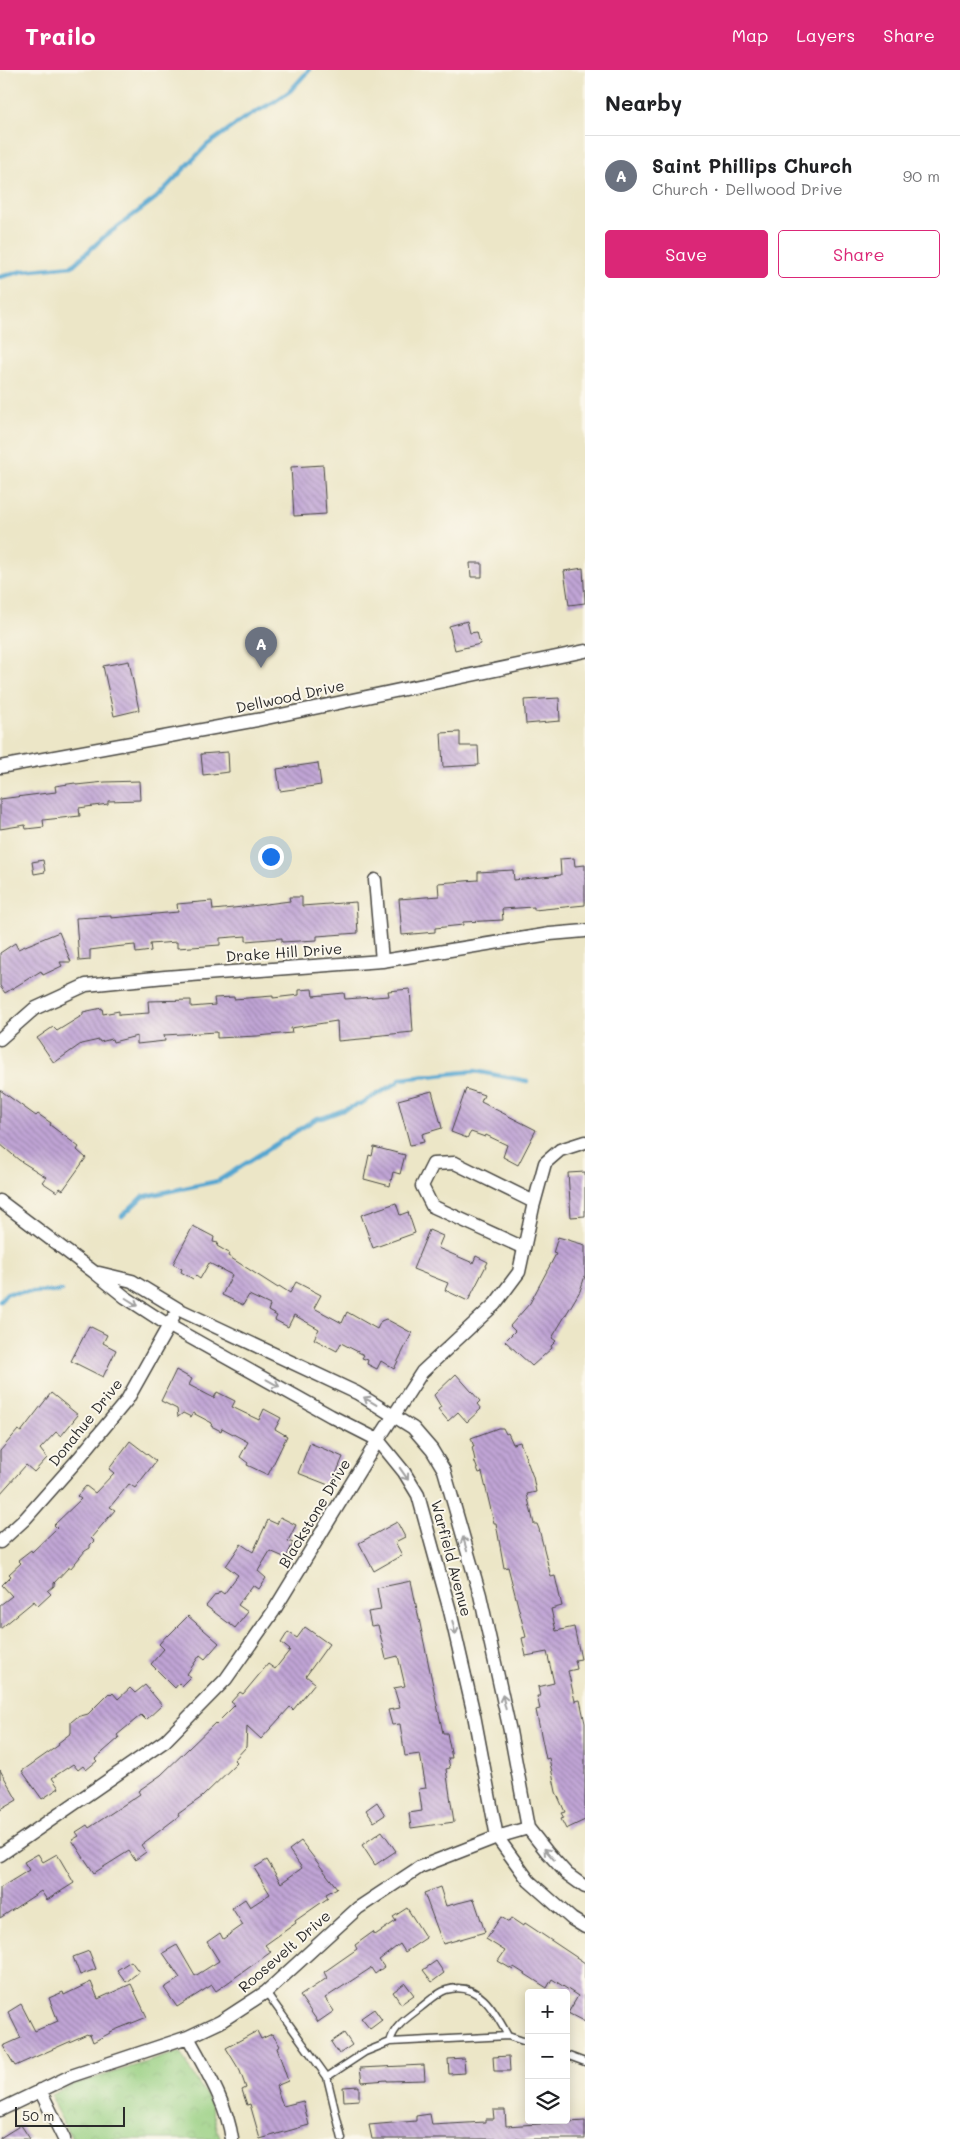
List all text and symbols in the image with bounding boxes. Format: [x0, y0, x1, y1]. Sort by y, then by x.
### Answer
text: Trailo [25, 20, 96, 51]
text: Map [732, 23, 768, 47]
text: Layers [796, 23, 855, 47]
text: Share [883, 23, 935, 47]
text: Nearby [605, 89, 682, 116]
text: Saint Phillips Church [652, 153, 852, 178]
text: A [615, 165, 627, 186]
text: 90 m [903, 165, 940, 186]
text: Church · Dellwood Drive [652, 178, 843, 199]
button: Save [605, 230, 768, 278]
button: Share [778, 230, 940, 278]
pin: A [245, 627, 277, 668]
street label: Dellwood Drive [234, 675, 346, 717]
your location [258, 844, 284, 870]
street label: Drake Hill Drive [225, 938, 343, 966]
one-way arrow [125, 1297, 139, 1307]
street label: Donahue Drive [43, 1374, 127, 1470]
one-way arrow [265, 1379, 279, 1389]
one-way arrow [363, 1396, 377, 1406]
street label: Blackstone Drive [273, 1455, 355, 1571]
one-way arrow [399, 1467, 409, 1481]
street label: Warfield Avenue [427, 1498, 477, 1618]
one-way arrow [460, 1536, 470, 1552]
one-way arrow [450, 1619, 459, 1635]
one-way arrow [499, 1694, 508, 1710]
one-way arrow [543, 1848, 555, 1861]
street label: Roosevelt Drive [234, 1905, 334, 1997]
map controls [525, 1989, 570, 2124]
button: + [525, 1989, 570, 2034]
button: − [525, 2034, 570, 2079]
button: layers [525, 2079, 570, 2124]
scale bar [15, 2104, 125, 2127]
text: 50 m [22, 2106, 54, 2125]

